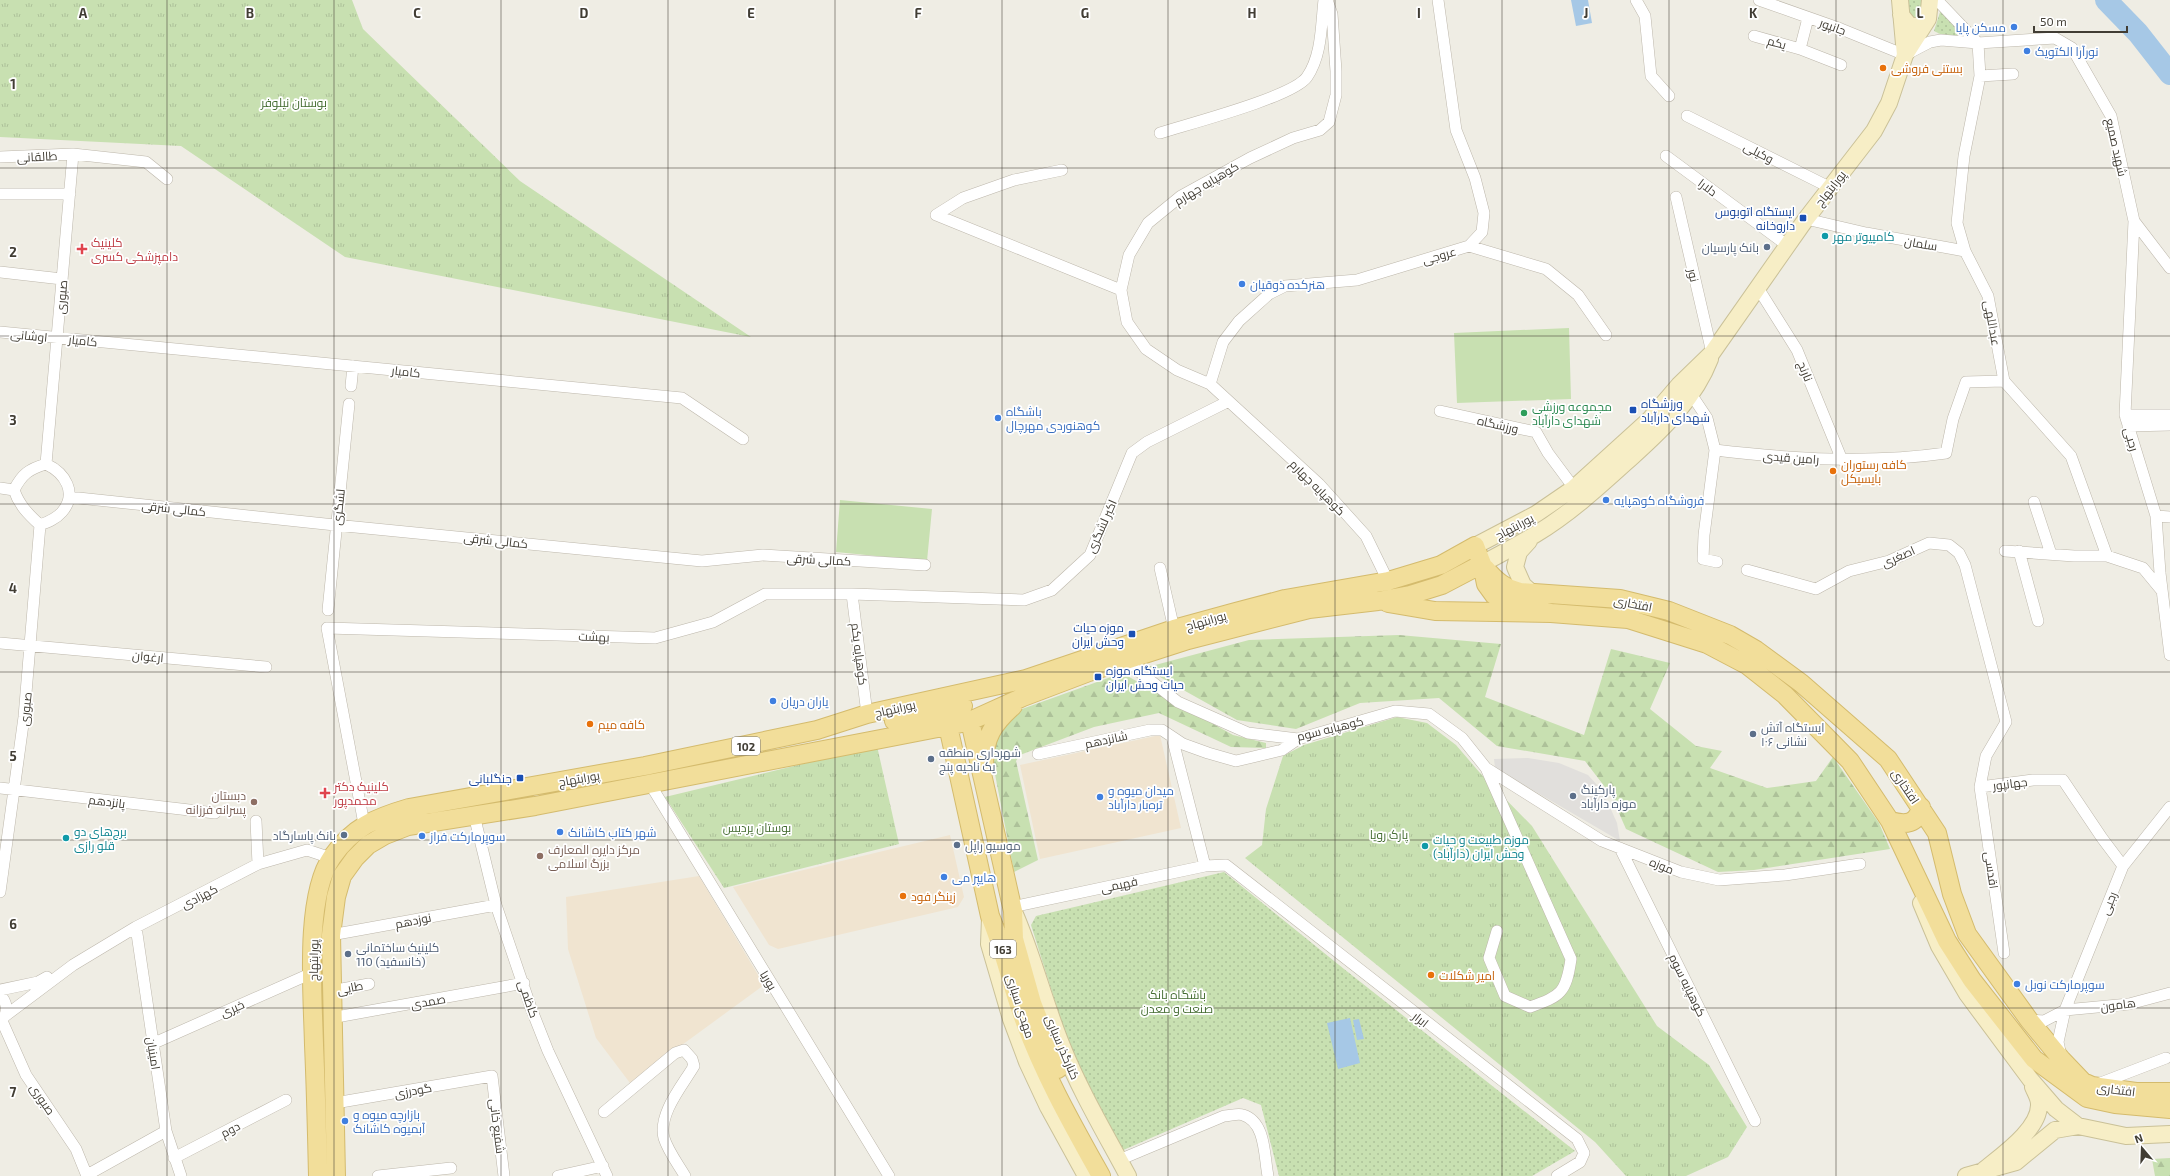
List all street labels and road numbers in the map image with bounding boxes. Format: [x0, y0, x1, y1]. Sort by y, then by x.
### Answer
street label: جانپور [1816, 14, 1848, 39]
street label: یکم [1765, 33, 1789, 53]
street label: شهید صمیع [2102, 116, 2131, 178]
street label: وکیلی [1741, 139, 1776, 166]
street label: طالقانی [16, 148, 58, 165]
street label: کوهپایه چهارم [1171, 158, 1242, 210]
street label: پورابتهاج [1812, 167, 1851, 211]
street label: دلارا [1695, 175, 1720, 199]
street label: سلمان [1903, 233, 1939, 254]
street label: عروجی [1420, 244, 1458, 267]
street label: نور [1684, 266, 1702, 283]
street label: صبوری [53, 279, 70, 315]
street label: عبداللهی [1981, 299, 2004, 347]
street label: اوشانی [10, 326, 48, 345]
street label: کامیار [67, 331, 98, 349]
street label: نارنج [1794, 359, 1816, 384]
street label: کامیار [390, 362, 421, 380]
street label: ورزشگاه [1476, 412, 1520, 436]
street label: رجبی [2121, 426, 2142, 453]
street label: رامین قیدی [1762, 448, 1820, 467]
street label: کوهپایه چهارم [1285, 456, 1349, 520]
street label: لشگری [329, 488, 348, 526]
street label: اکبر لشگری [1083, 497, 1120, 555]
street label: کمالی شرقی [141, 498, 207, 519]
street label: پورابتهاج [1492, 510, 1538, 545]
street label: کمالی شرقی [463, 530, 529, 551]
street label: اصغری [1879, 542, 1917, 570]
street label: کمالی شرقی [786, 550, 852, 569]
street label: افتخاری [1612, 592, 1653, 615]
street label: پورابتهاج [1184, 607, 1230, 635]
street label: کوهپایه یکم [847, 622, 871, 686]
street label: بهشت [578, 628, 610, 645]
street label: ارغوان [132, 648, 164, 665]
street label: صبوری [16, 691, 35, 727]
street label: پورابتهاج [873, 696, 918, 722]
street label: کوهپایه سوم [1295, 713, 1365, 745]
street label: شانزدهم [1083, 728, 1129, 752]
road number: 102 [732, 737, 760, 755]
street label: افتخاری [1889, 766, 1923, 807]
street label: پورابتهاج [557, 767, 602, 791]
street label: جهانپور [1991, 774, 2028, 794]
street label: پانزدهم [88, 792, 127, 813]
street label: اقدسی [1981, 850, 2002, 890]
street label: موزه [1648, 854, 1676, 877]
street label: فهیمی [1099, 873, 1139, 896]
street label: کهزادی [179, 881, 220, 912]
street label: رجبی [2097, 889, 2120, 917]
street label: نوزدهم [394, 910, 433, 932]
street label: پورابتهاج [306, 938, 323, 981]
road number: 163 [990, 940, 1016, 958]
street label: کوهپایه سوم [1665, 951, 1709, 1020]
street label: پوریا [755, 968, 781, 994]
street label: مهدی سباری [1003, 972, 1038, 1040]
street label: طایی [336, 978, 364, 997]
street label: کاظمی [515, 978, 542, 1020]
street label: صمدی [409, 991, 447, 1012]
street label: هامون [2099, 995, 2137, 1014]
street label: خیری [218, 997, 246, 1020]
street label: ابرار [1409, 1008, 1432, 1030]
street label: کنارگذر سباری [1042, 1013, 1083, 1082]
street label: امینیان [144, 1036, 163, 1071]
street label: گودرزی [393, 1080, 433, 1101]
street label: افتخاری [2096, 1080, 2136, 1099]
street label: صبوری [27, 1081, 58, 1118]
street label: شفیع خانی [486, 1098, 508, 1155]
street label: دوم [218, 1118, 243, 1142]

